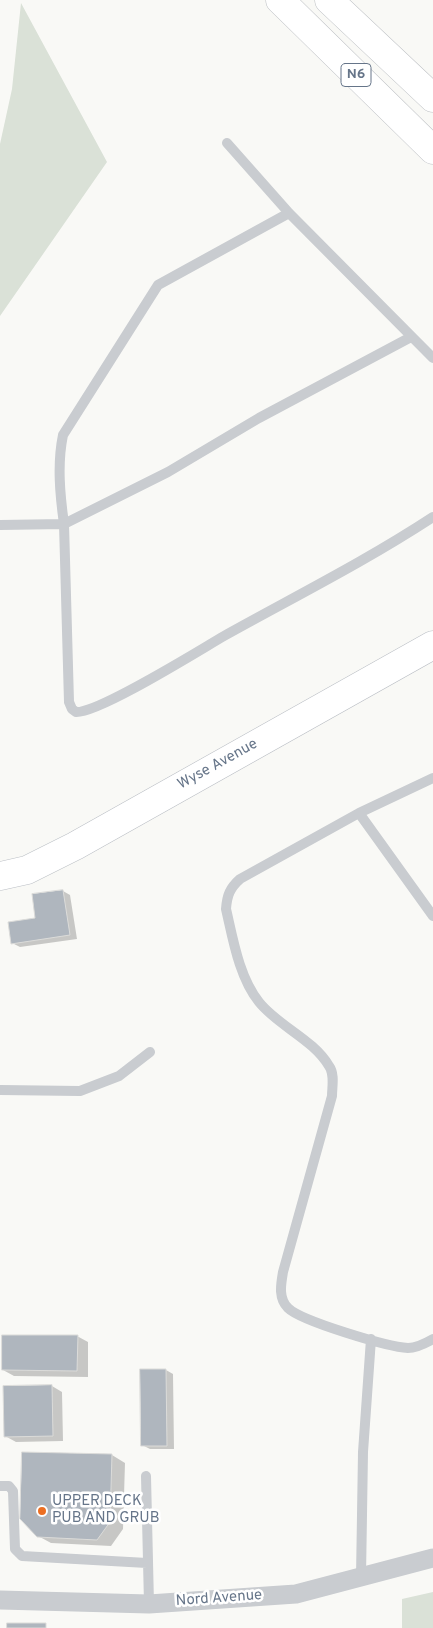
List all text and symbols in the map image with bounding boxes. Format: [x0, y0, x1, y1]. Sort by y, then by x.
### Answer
road number: N6 [341, 64, 371, 86]
street label: Wyse Avenue [175, 736, 261, 794]
place label: UPPER DECK PUB AND GRUB [52, 1493, 160, 1528]
marker: UPPER DECK PUB AND GRUB [36, 1505, 48, 1517]
street label: Nord Avenue [175, 1587, 263, 1611]

